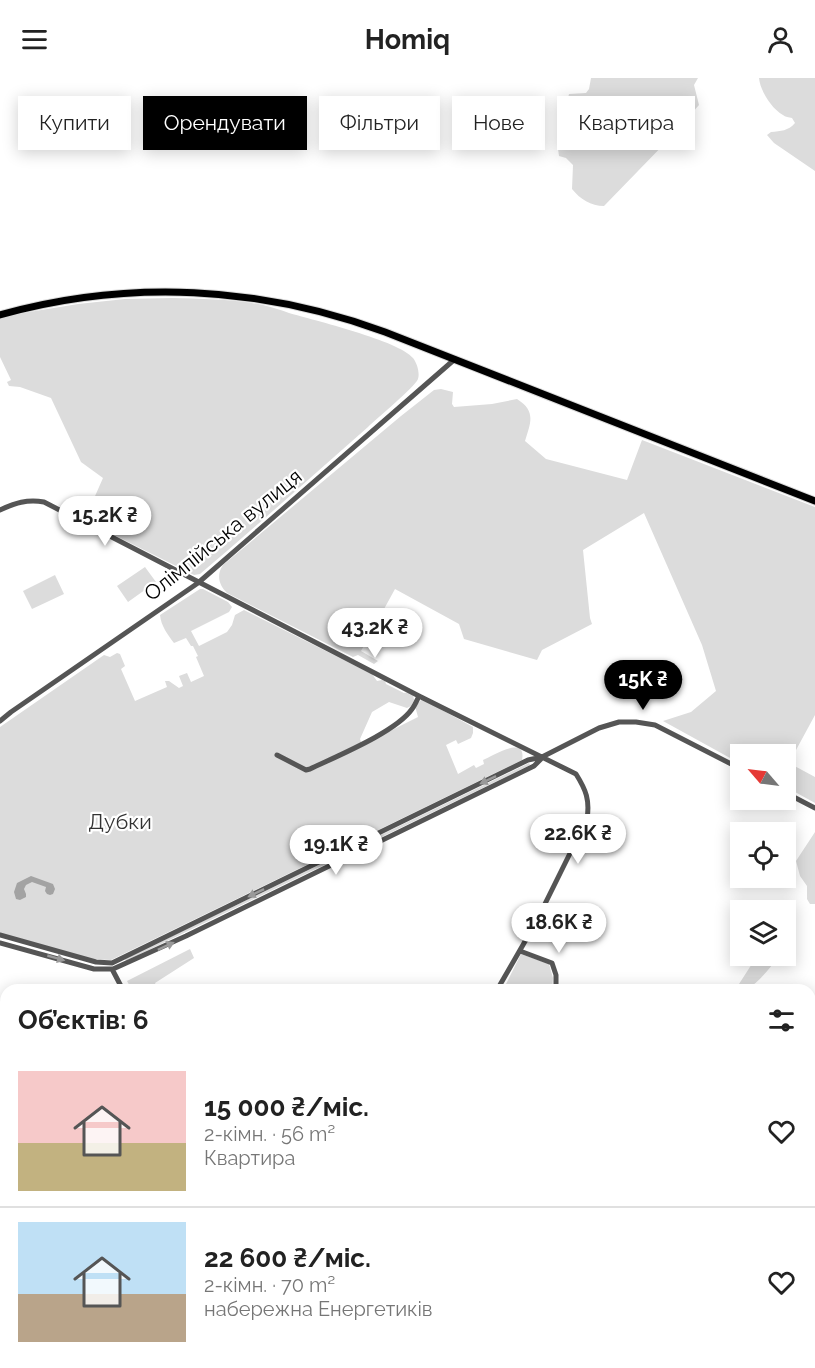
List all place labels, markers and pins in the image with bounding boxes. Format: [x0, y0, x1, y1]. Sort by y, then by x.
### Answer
pin: 15.2K ₴ [50, 496, 160, 547]
pin: 43.2K ₴ [320, 608, 430, 659]
pin: 15K ₴ [601, 660, 685, 711]
pin: 22.6K ₴ [523, 814, 633, 865]
pin: 19.1K ₴ [281, 825, 391, 876]
pin: 18.6K ₴ [504, 903, 614, 954]

